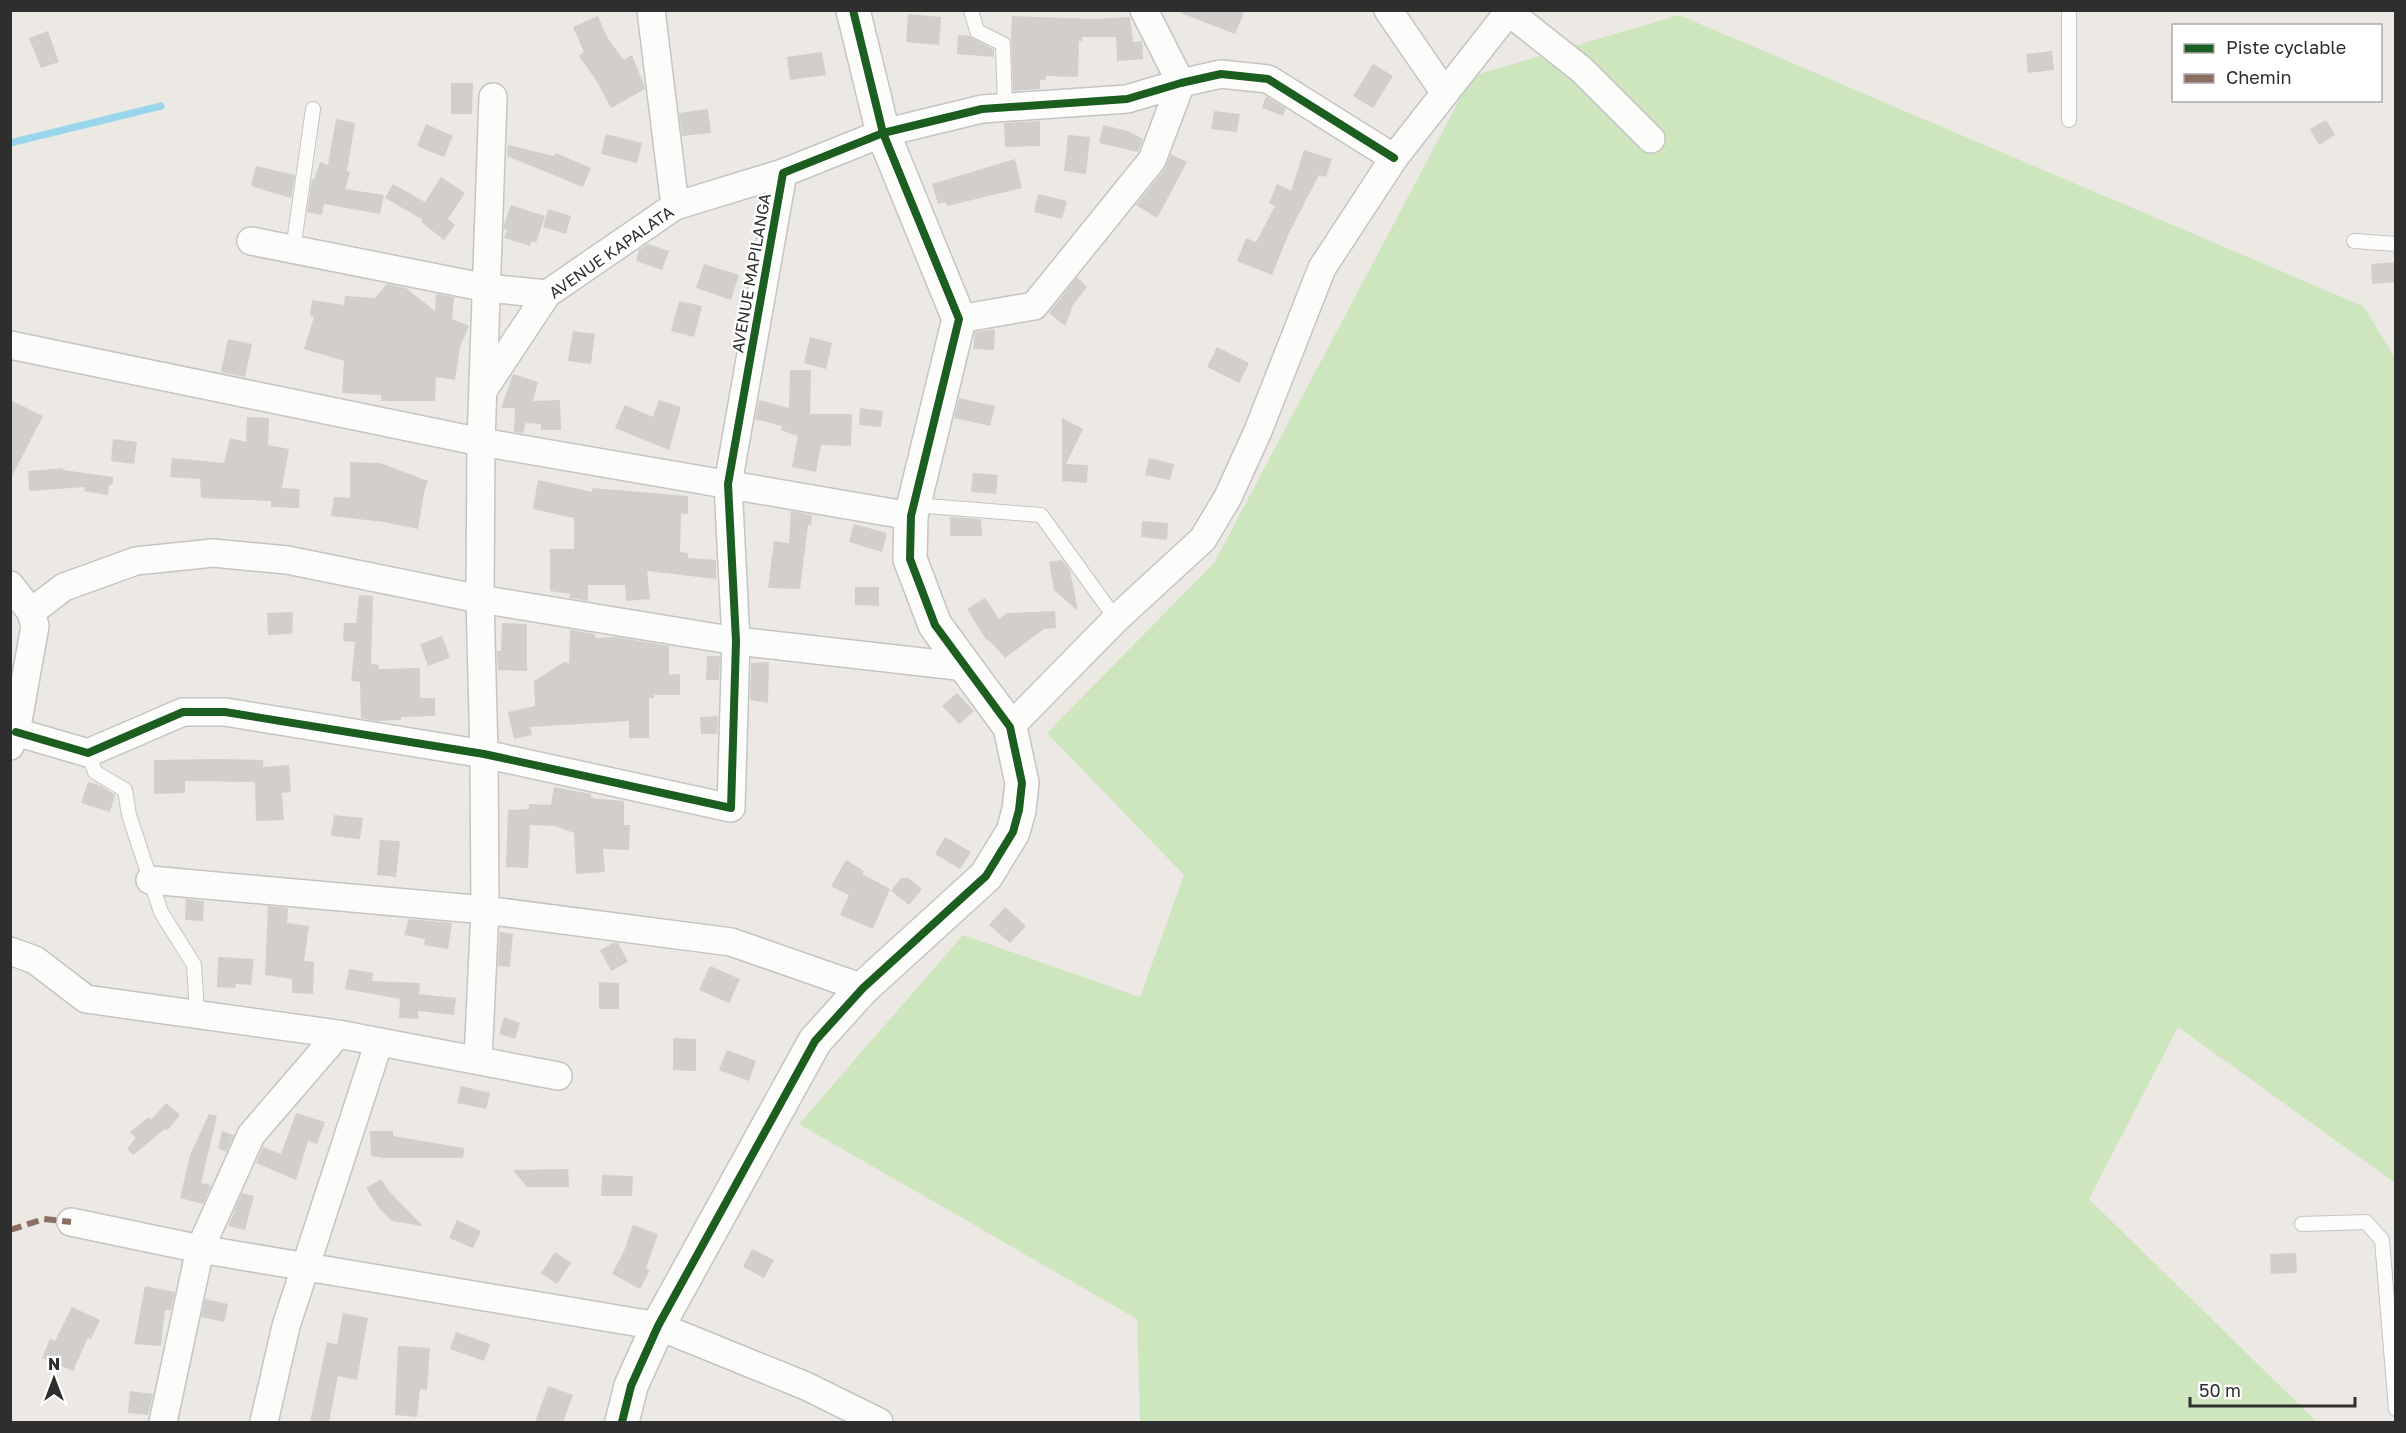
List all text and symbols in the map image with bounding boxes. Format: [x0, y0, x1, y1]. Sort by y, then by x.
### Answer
legend [2172, 24, 2382, 102]
text: Piste cyclable [2226, 36, 2346, 58]
text: Chemin [2226, 66, 2292, 88]
street label: AVENUE MAPILANGA [727, 191, 775, 354]
street label: AVENUE KAPALATA [545, 201, 677, 303]
north arrow [24, 1349, 84, 1409]
text: N [48, 1354, 60, 1374]
scale bar [2190, 1370, 2355, 1408]
text: 50 m [2199, 1379, 2241, 1401]

